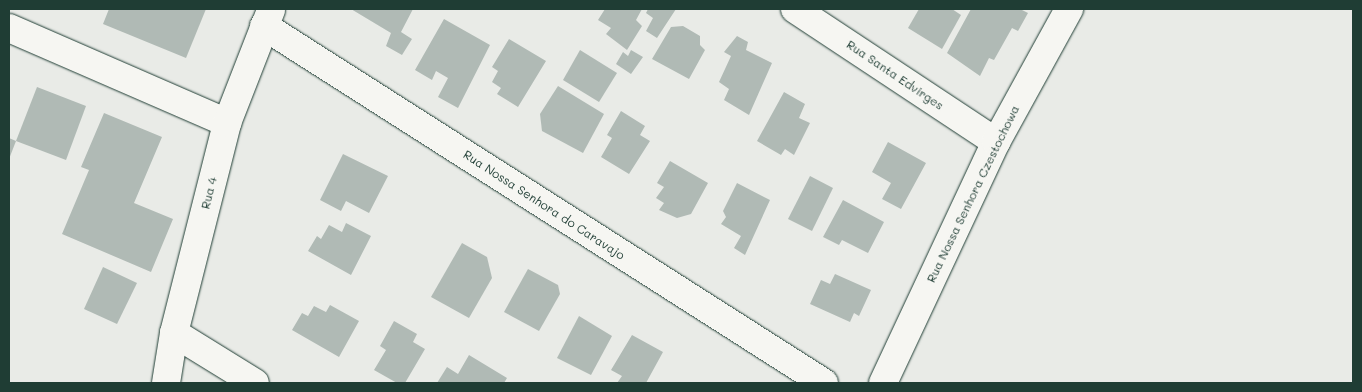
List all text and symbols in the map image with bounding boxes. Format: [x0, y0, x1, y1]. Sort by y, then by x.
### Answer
street label: Rua Santa Edvirges [844, 37, 946, 113]
street label: Rua Nossa Senhora Czestochowa [924, 103, 1022, 285]
street label: Rua Nossa Senhora do Caravajo [461, 147, 627, 263]
street label: Rua 4 [198, 175, 220, 211]

